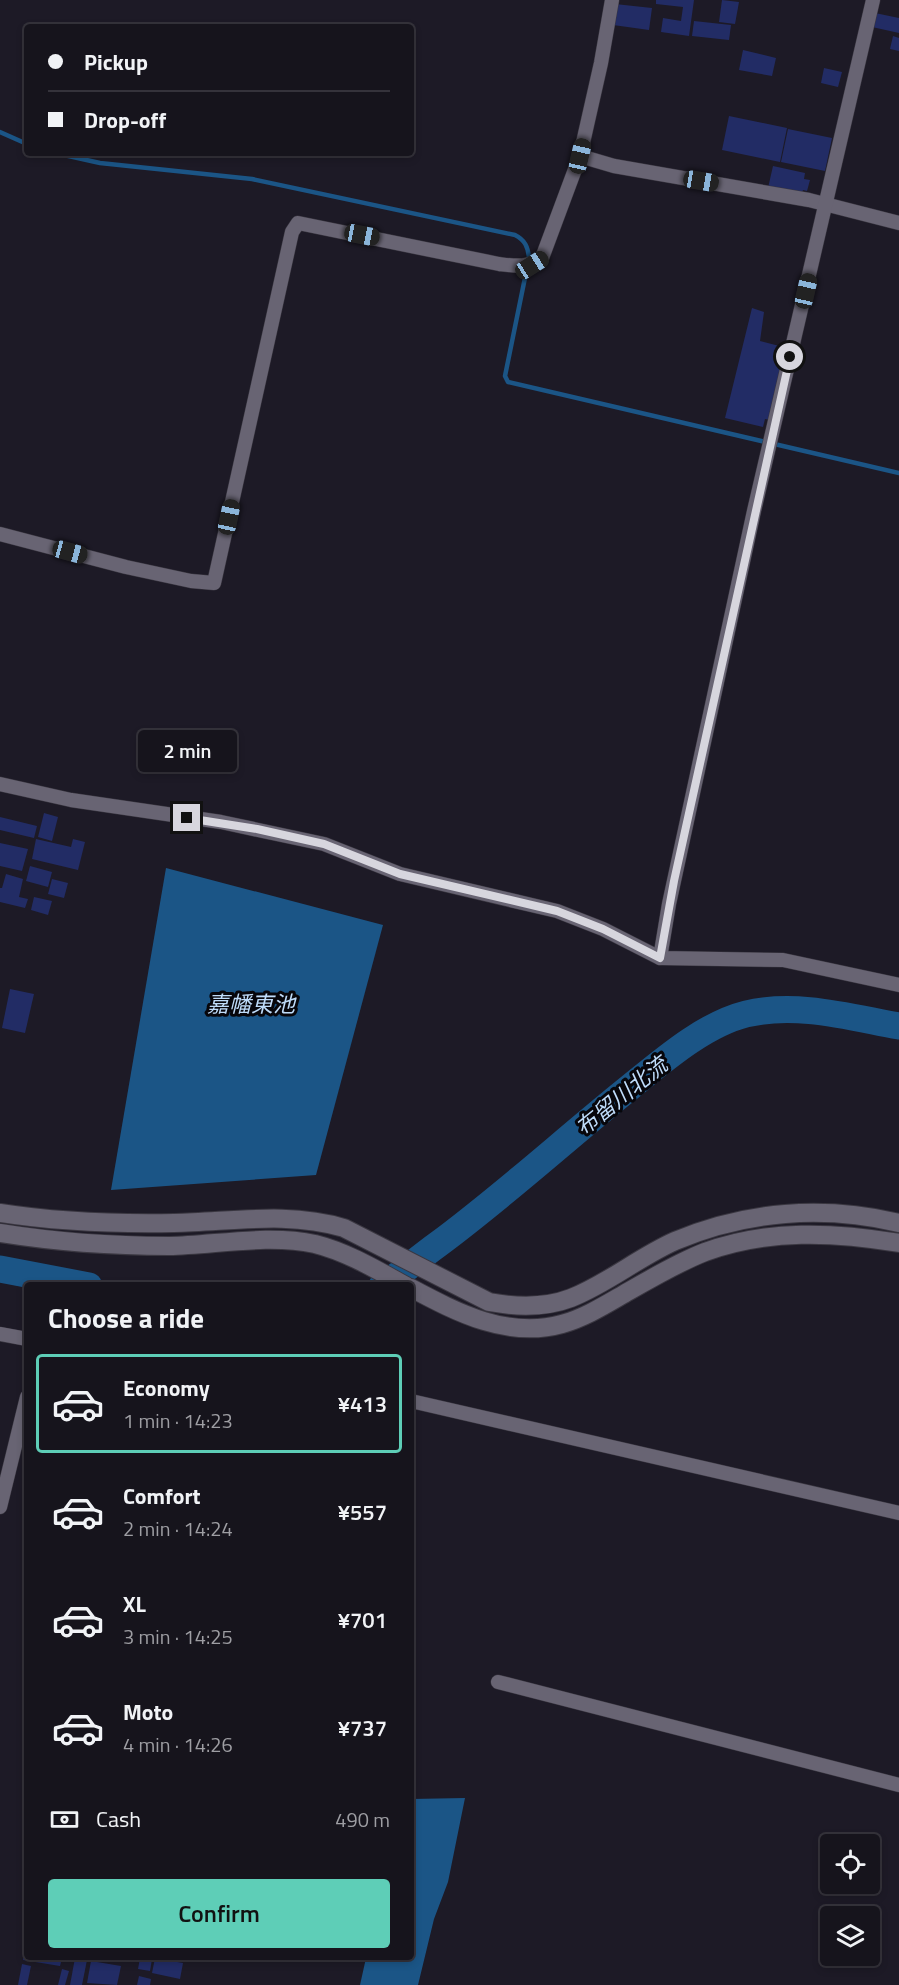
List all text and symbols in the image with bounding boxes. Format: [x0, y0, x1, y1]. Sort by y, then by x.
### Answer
text: Pickup [84, 45, 148, 79]
text: Drop-off [84, 103, 166, 137]
car [567, 136, 593, 176]
car [682, 169, 720, 193]
car [343, 223, 381, 247]
car [512, 248, 552, 282]
car [793, 271, 819, 311]
route start [776, 343, 803, 370]
car [216, 498, 242, 536]
car [50, 539, 90, 565]
callout: 2 min [138, 731, 237, 773]
text: 2 min [163, 735, 212, 766]
route end [173, 804, 200, 831]
water label: 嘉幡東池 [207, 987, 297, 1021]
water label: 布留川北流 [568, 1046, 677, 1144]
text: Choose a ride [48, 1297, 204, 1338]
text: Economy [123, 1371, 210, 1405]
icon: car [51, 1377, 105, 1431]
text: ¥413 [338, 1387, 387, 1421]
text: 1 min · 14:23 [123, 1405, 233, 1436]
text: Comfort [123, 1479, 201, 1513]
icon: car [51, 1485, 105, 1539]
text: ¥557 [338, 1495, 387, 1529]
text: 2 min · 14:24 [123, 1513, 233, 1544]
text: XL [123, 1587, 146, 1621]
icon: car [51, 1593, 105, 1647]
text: ¥701 [338, 1603, 387, 1637]
text: 3 min · 14:25 [123, 1621, 233, 1652]
text: Moto [123, 1695, 173, 1729]
icon: car [51, 1701, 105, 1755]
text: ¥737 [338, 1711, 387, 1745]
text: 4 min · 14:26 [123, 1729, 233, 1760]
text: Cash [96, 1802, 141, 1836]
icon: cash [48, 1803, 81, 1836]
text: 490 m [335, 1804, 390, 1835]
map controls [820, 1834, 880, 1966]
button: locate [820, 1834, 880, 1894]
button: Confirm [48, 1879, 390, 1948]
button: layers [820, 1906, 880, 1966]

